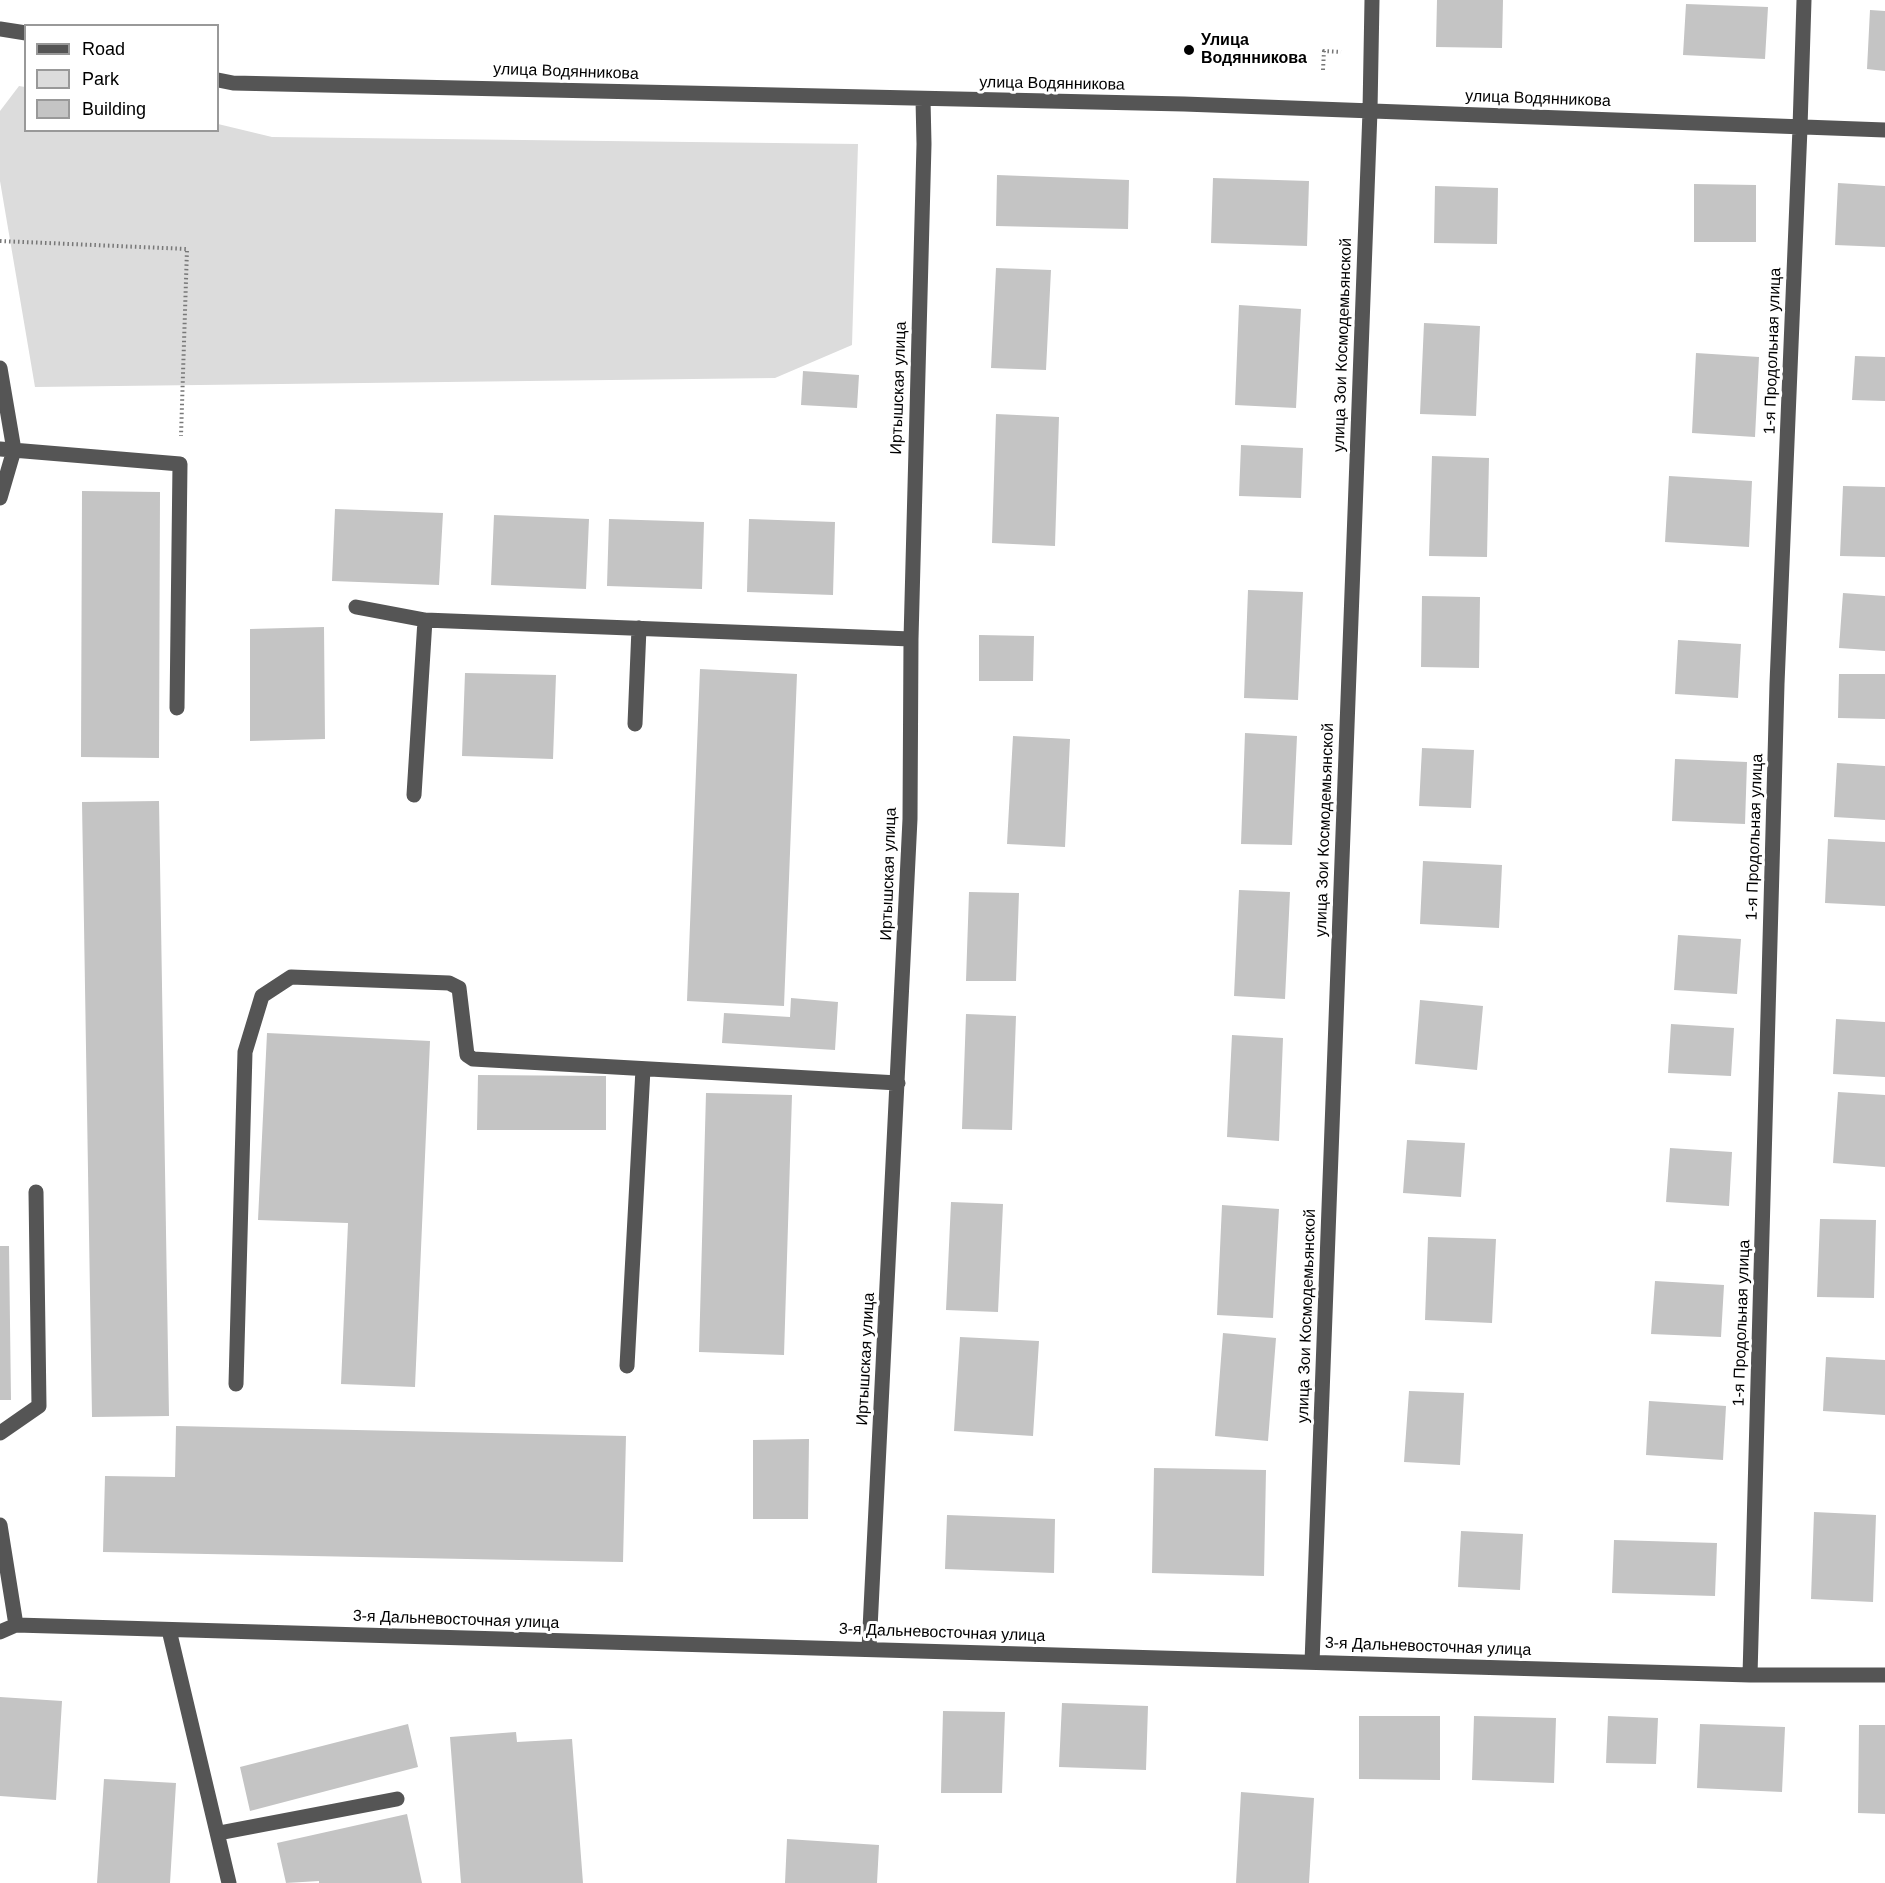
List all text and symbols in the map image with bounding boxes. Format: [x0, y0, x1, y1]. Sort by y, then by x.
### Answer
legend [24, 24, 219, 132]
place label: Улица Водянникова [1201, 31, 1307, 69]
text: Road [82, 39, 125, 59]
marker: Улица Водянникова [1182, 43, 1196, 57]
street label: улица Водянникова [493, 60, 639, 84]
text: Park [82, 69, 119, 89]
street label: улица Водянникова [979, 73, 1125, 95]
street label: улица Водянникова [1465, 87, 1611, 111]
text: Building [82, 99, 146, 119]
street label: улица Зои Космодемьянской [1330, 238, 1356, 452]
street label: 1-я Продольная улица [1760, 267, 1786, 435]
street label: Иртышская улица [887, 321, 911, 455]
street label: улица Зои Космодемьянской [1312, 723, 1338, 937]
street label: 1-я Продольная улица [1742, 753, 1768, 921]
street label: Иртышская улица [877, 807, 901, 941]
street label: улица Зои Космодемьянской [1294, 1209, 1320, 1423]
street label: 1-я Продольная улица [1729, 1239, 1755, 1407]
street label: Иртышская улица [853, 1292, 879, 1426]
street label: 3-я Дальневосточная улица [352, 1607, 560, 1633]
street label: 3-я Дальневосточная улица [838, 1620, 1046, 1646]
street label: 3-я Дальневосточная улица [1324, 1634, 1532, 1660]

